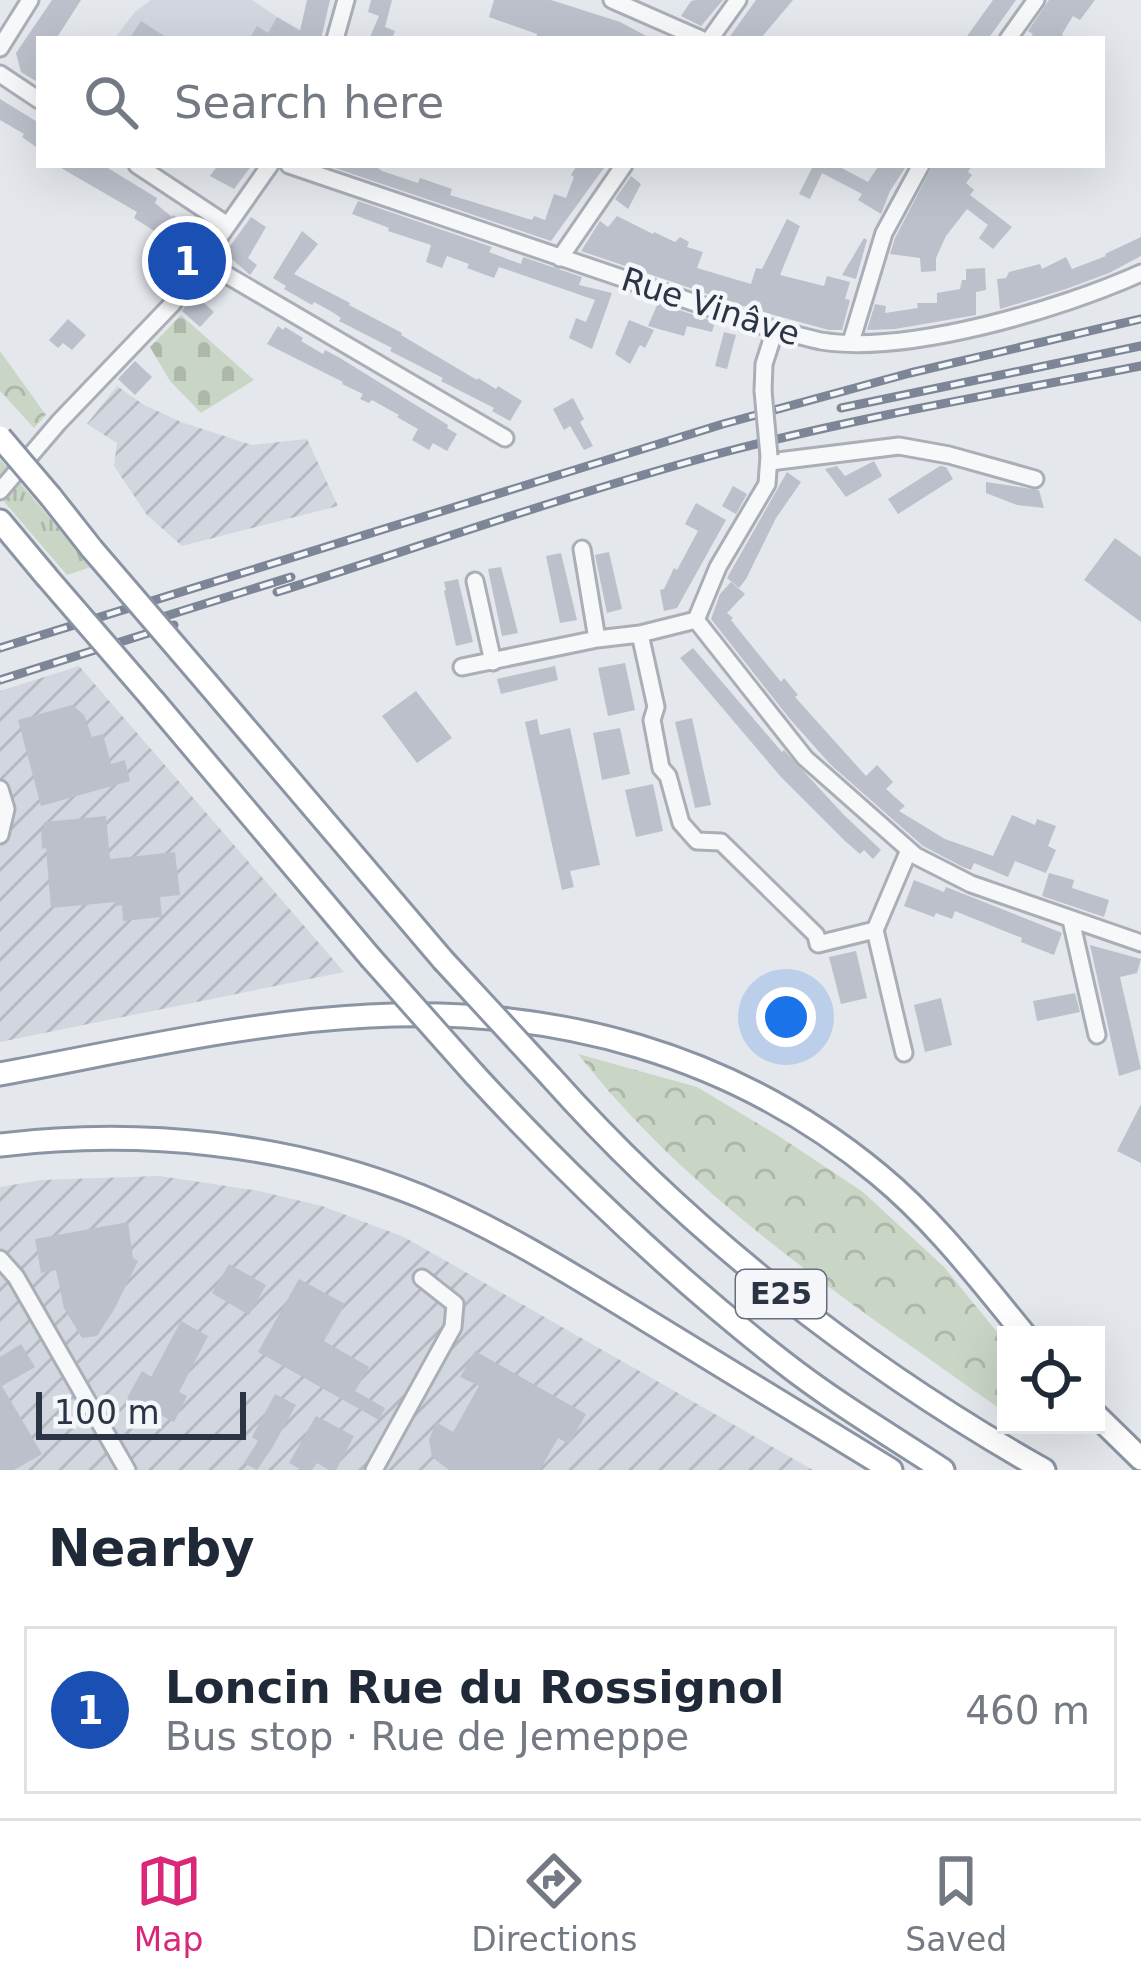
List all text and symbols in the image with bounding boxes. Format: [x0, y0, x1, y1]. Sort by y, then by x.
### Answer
search box [36, 36, 1105, 168]
icon: search [78, 69, 144, 135]
text: Search here [174, 76, 444, 129]
pin: 1 [148, 216, 226, 306]
street label: Rue Vinâve [617, 259, 805, 354]
your location [756, 987, 816, 1047]
road number: E25 [736, 1270, 826, 1318]
map controls [997, 1326, 1105, 1434]
button: locate [997, 1326, 1105, 1434]
scale bar [36, 1386, 246, 1439]
text: 100 m [54, 1393, 160, 1432]
text: Nearby [48, 1519, 255, 1578]
text: Loncin Rue du Rossignol [165, 1661, 784, 1714]
text: 1 [76, 1688, 104, 1733]
text: 460 m [965, 1688, 1090, 1733]
text: Bus stop · Rue de Jemeppe [165, 1714, 689, 1759]
tab: Map [134, 1848, 204, 1959]
tab: Directions [471, 1848, 637, 1959]
tab: Saved [905, 1848, 1007, 1959]

